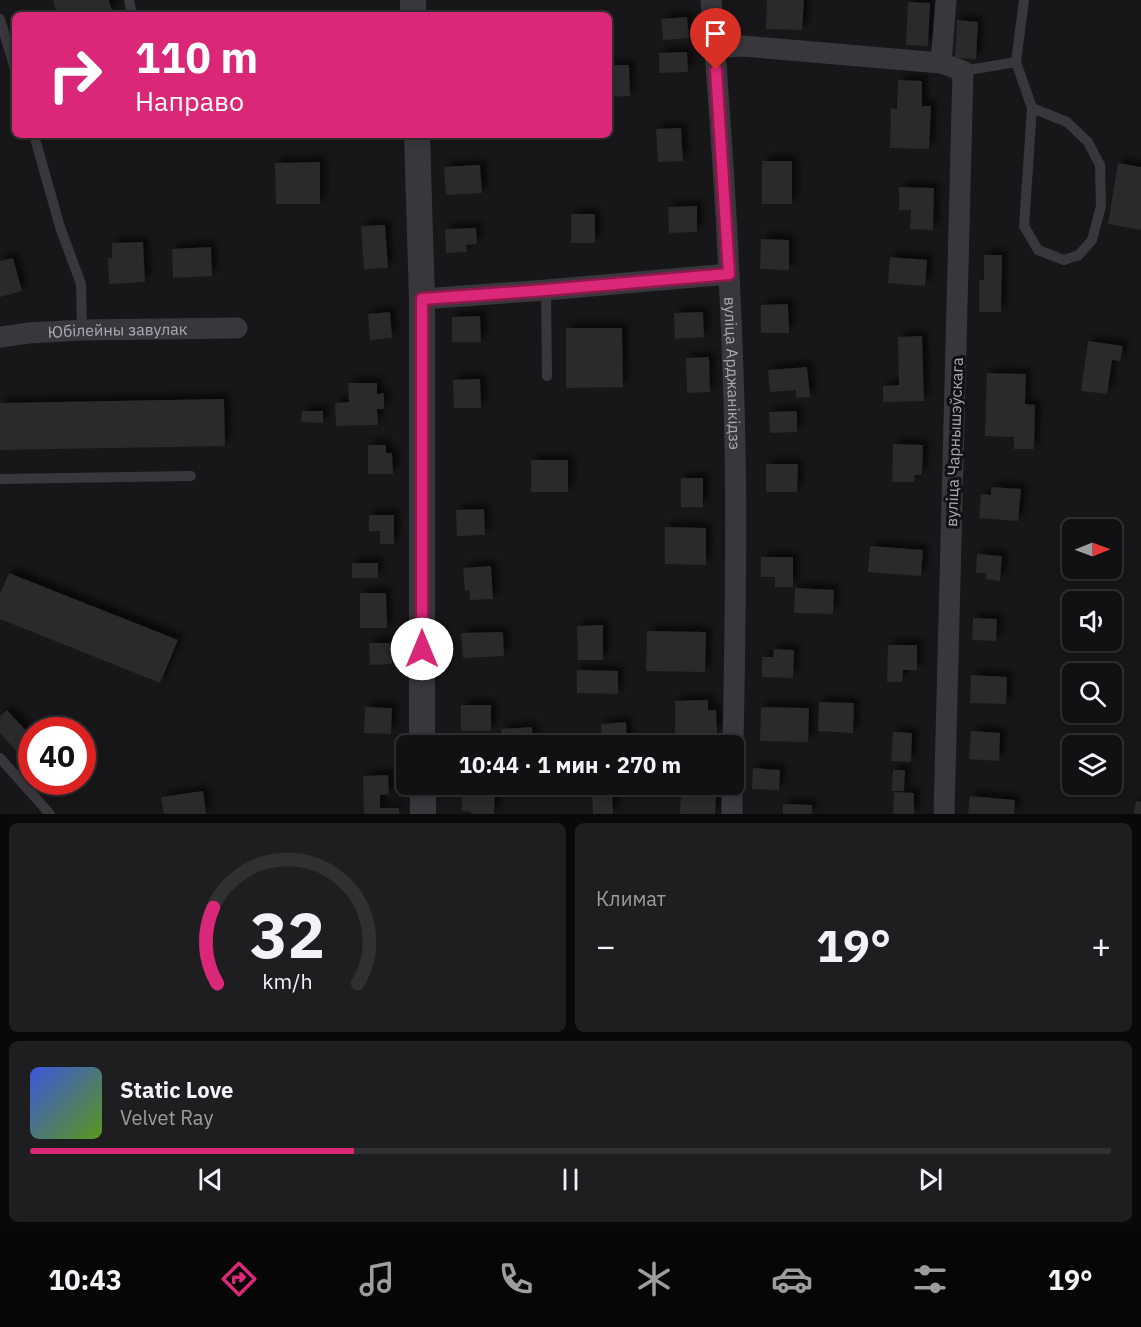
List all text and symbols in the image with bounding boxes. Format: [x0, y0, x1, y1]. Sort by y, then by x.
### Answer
pin [690, 8, 741, 70]
icon: arrive [699, 17, 732, 50]
text: 110 m [135, 30, 258, 85]
icon: right [36, 36, 114, 114]
text: Направо [135, 83, 244, 118]
street label: вуліца Арджанікідзэ [720, 296, 745, 450]
street label: Юбілейны завулак [47, 319, 188, 342]
street label: вуліца Чарнышэўскага [941, 356, 967, 527]
north arrow [1062, 519, 1122, 579]
map controls [1062, 519, 1122, 795]
button: sound [1062, 591, 1122, 651]
position arrow [390, 617, 454, 681]
button: search [1062, 663, 1122, 723]
speed limit sign: 40 [18, 717, 96, 795]
button: layers [1062, 735, 1122, 795]
text: 10:44 · 1 мин · 270 m [459, 750, 681, 779]
text: Климат [596, 885, 666, 912]
text: 32 [250, 894, 325, 975]
text: 19° [816, 916, 891, 974]
text: − [596, 924, 616, 967]
text: + [1091, 924, 1111, 967]
text: km/h [262, 968, 313, 996]
text: Static Love [120, 1075, 233, 1104]
text: Velvet Ray [120, 1104, 213, 1131]
icon: previous [194, 1163, 227, 1196]
icon: pause [554, 1163, 587, 1196]
icon: next [914, 1163, 947, 1196]
icon: directions [218, 1258, 260, 1300]
icon: music [356, 1258, 398, 1300]
icon: phone [495, 1258, 537, 1300]
icon: climate [633, 1258, 675, 1300]
icon: car [771, 1258, 813, 1300]
icon: filters [909, 1258, 951, 1300]
text: 10:43 [48, 1262, 122, 1297]
text: 19° [1048, 1262, 1093, 1297]

